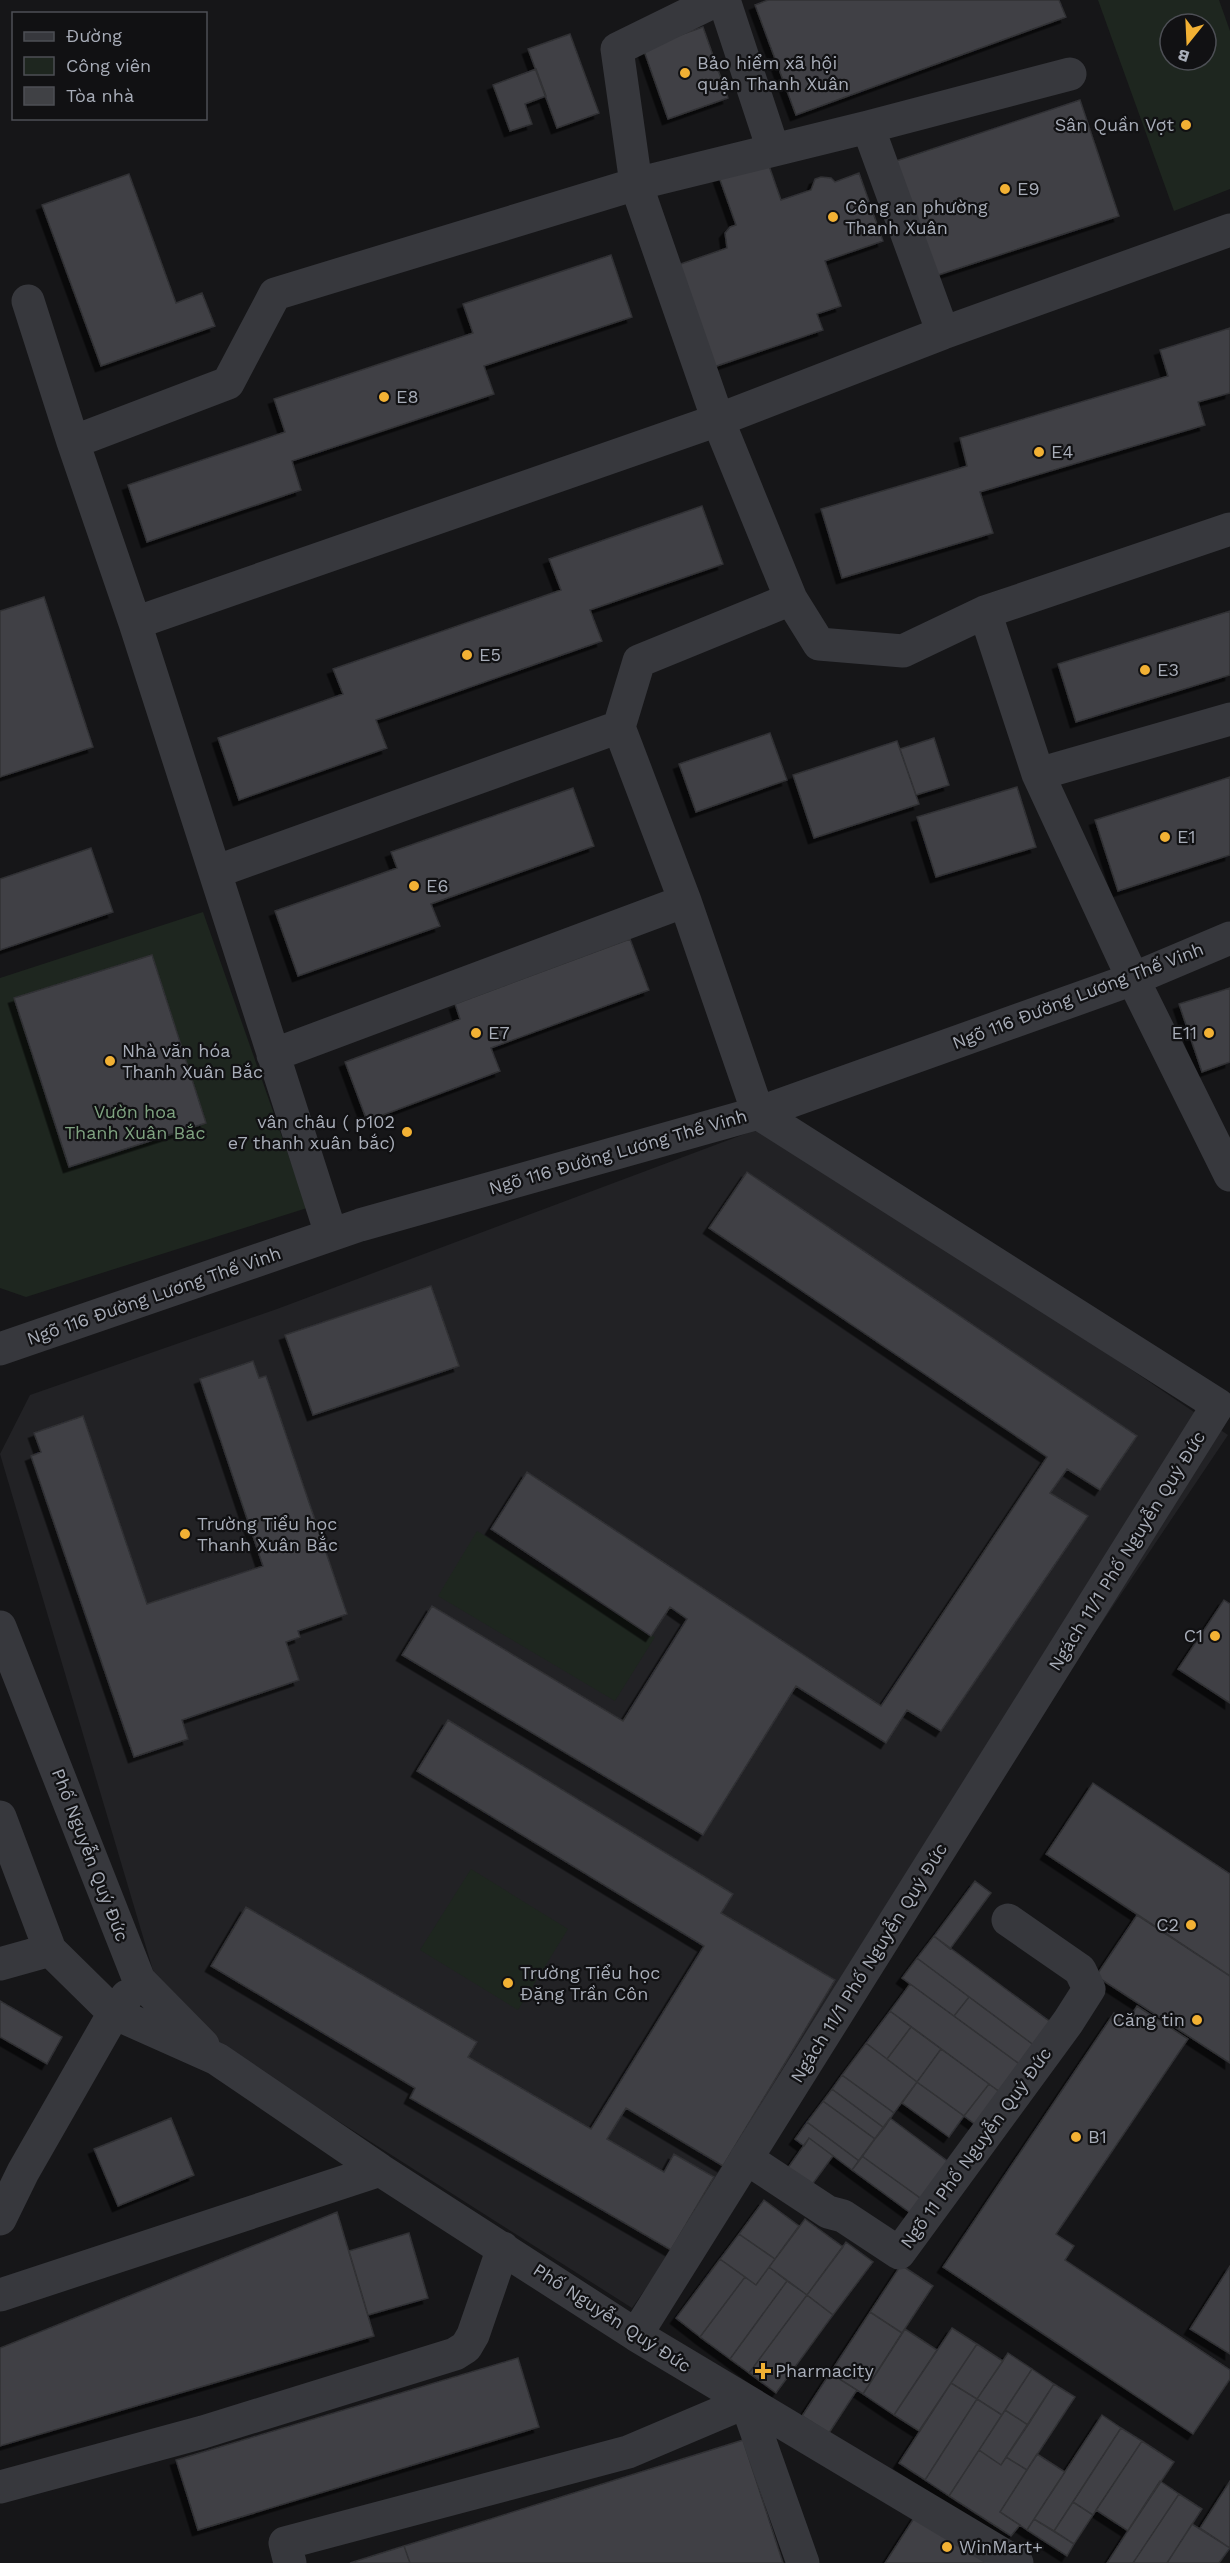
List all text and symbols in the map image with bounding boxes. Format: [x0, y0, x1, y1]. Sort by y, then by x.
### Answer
legend [12, 12, 207, 120]
north arrow [1158, 12, 1218, 72]
text: Đường [66, 25, 122, 46]
text: B [1175, 45, 1192, 67]
place label: Bảo hiểm xã hội quận Thanh Xuân [697, 52, 849, 94]
text: Công viên [66, 55, 151, 76]
marker: Bảo hiểm xã hội quận Thanh Xuân [678, 66, 692, 80]
text: Tòa nhà [66, 85, 134, 106]
place label: Sân Quần Vợt [1055, 114, 1174, 135]
marker: Sân Quần Vợt [1179, 118, 1193, 132]
place label: E9 [1017, 178, 1040, 199]
marker: E9 [998, 182, 1012, 196]
place label: Công an phường Thanh Xuân [845, 196, 988, 238]
marker: Công an phường Thanh Xuân [826, 210, 840, 224]
place label: E8 [396, 386, 419, 407]
marker: E8 [377, 390, 391, 404]
place label: E4 [1051, 441, 1073, 462]
marker: E4 [1032, 445, 1046, 459]
place label: E5 [479, 644, 501, 665]
marker: E5 [460, 648, 474, 662]
place label: E3 [1157, 659, 1179, 680]
marker: E3 [1138, 663, 1152, 677]
place label: E1 [1177, 826, 1196, 847]
marker: E1 [1158, 830, 1172, 844]
place label: E6 [426, 875, 448, 896]
marker: E6 [407, 879, 421, 893]
street label: Ngõ 116 Đường Lương Thế Vinh [949, 938, 1206, 1053]
place label: E7 [488, 1022, 510, 1043]
place label: E11 [1171, 1022, 1197, 1043]
marker: E7 [469, 1026, 483, 1040]
marker: E11 [1202, 1026, 1216, 1040]
place label: Nhà văn hóa Thanh Xuân Bắc [122, 1040, 263, 1082]
marker: Nhà văn hóa Thanh Xuân Bắc [103, 1054, 117, 1068]
park label: Vườn hoa Thanh Xuân Bắc [64, 1101, 206, 1143]
street label: Ngõ 116 Đường Lương Thế Vinh [486, 1105, 749, 1198]
place label: vân châu ( p102 e7 thanh xuân bắc) [228, 1111, 395, 1153]
marker: vân châu ( p102 e7 thanh xuân bắc) [400, 1125, 414, 1139]
street label: Ngõ 116 Đường Lương Thế Vinh [24, 1242, 284, 1349]
street label: Ngách 11/1 Phố Nguyễn Quý Đức [1044, 1427, 1209, 1674]
place label: Trường Tiểu học Thanh Xuân Bắc [197, 1513, 338, 1555]
marker: Trường Tiểu học Thanh Xuân Bắc [178, 1527, 192, 1541]
place label: C1 [1184, 1625, 1203, 1646]
marker: C1 [1208, 1629, 1222, 1643]
street label: Phố Nguyễn Quý Đức [48, 1765, 133, 1944]
street label: Ngách 11/1 Phố Nguyễn Quý Đức [786, 1839, 951, 2086]
place label: C2 [1156, 1914, 1179, 1935]
marker: C2 [1184, 1918, 1198, 1932]
place label: Trường Tiểu học Đặng Trần Côn [520, 1962, 660, 2004]
marker: Trường Tiểu học Đặng Trần Côn [501, 1976, 515, 1990]
place label: Căng tin [1112, 2009, 1185, 2030]
marker: Căng tin [1190, 2013, 1204, 2027]
street label: Ngõ 11 Phố Nguyễn Quý Đức [896, 2043, 1056, 2252]
place label: B1 [1088, 2126, 1107, 2147]
marker: B1 [1069, 2130, 1083, 2144]
street label: Phố Nguyễn Quý Đức [530, 2259, 695, 2376]
place label: Pharmacity [775, 2360, 874, 2381]
marker: Pharmacity [756, 2364, 770, 2378]
place label: WinMart+ [959, 2536, 1043, 2557]
marker: WinMart+ [940, 2540, 954, 2554]

